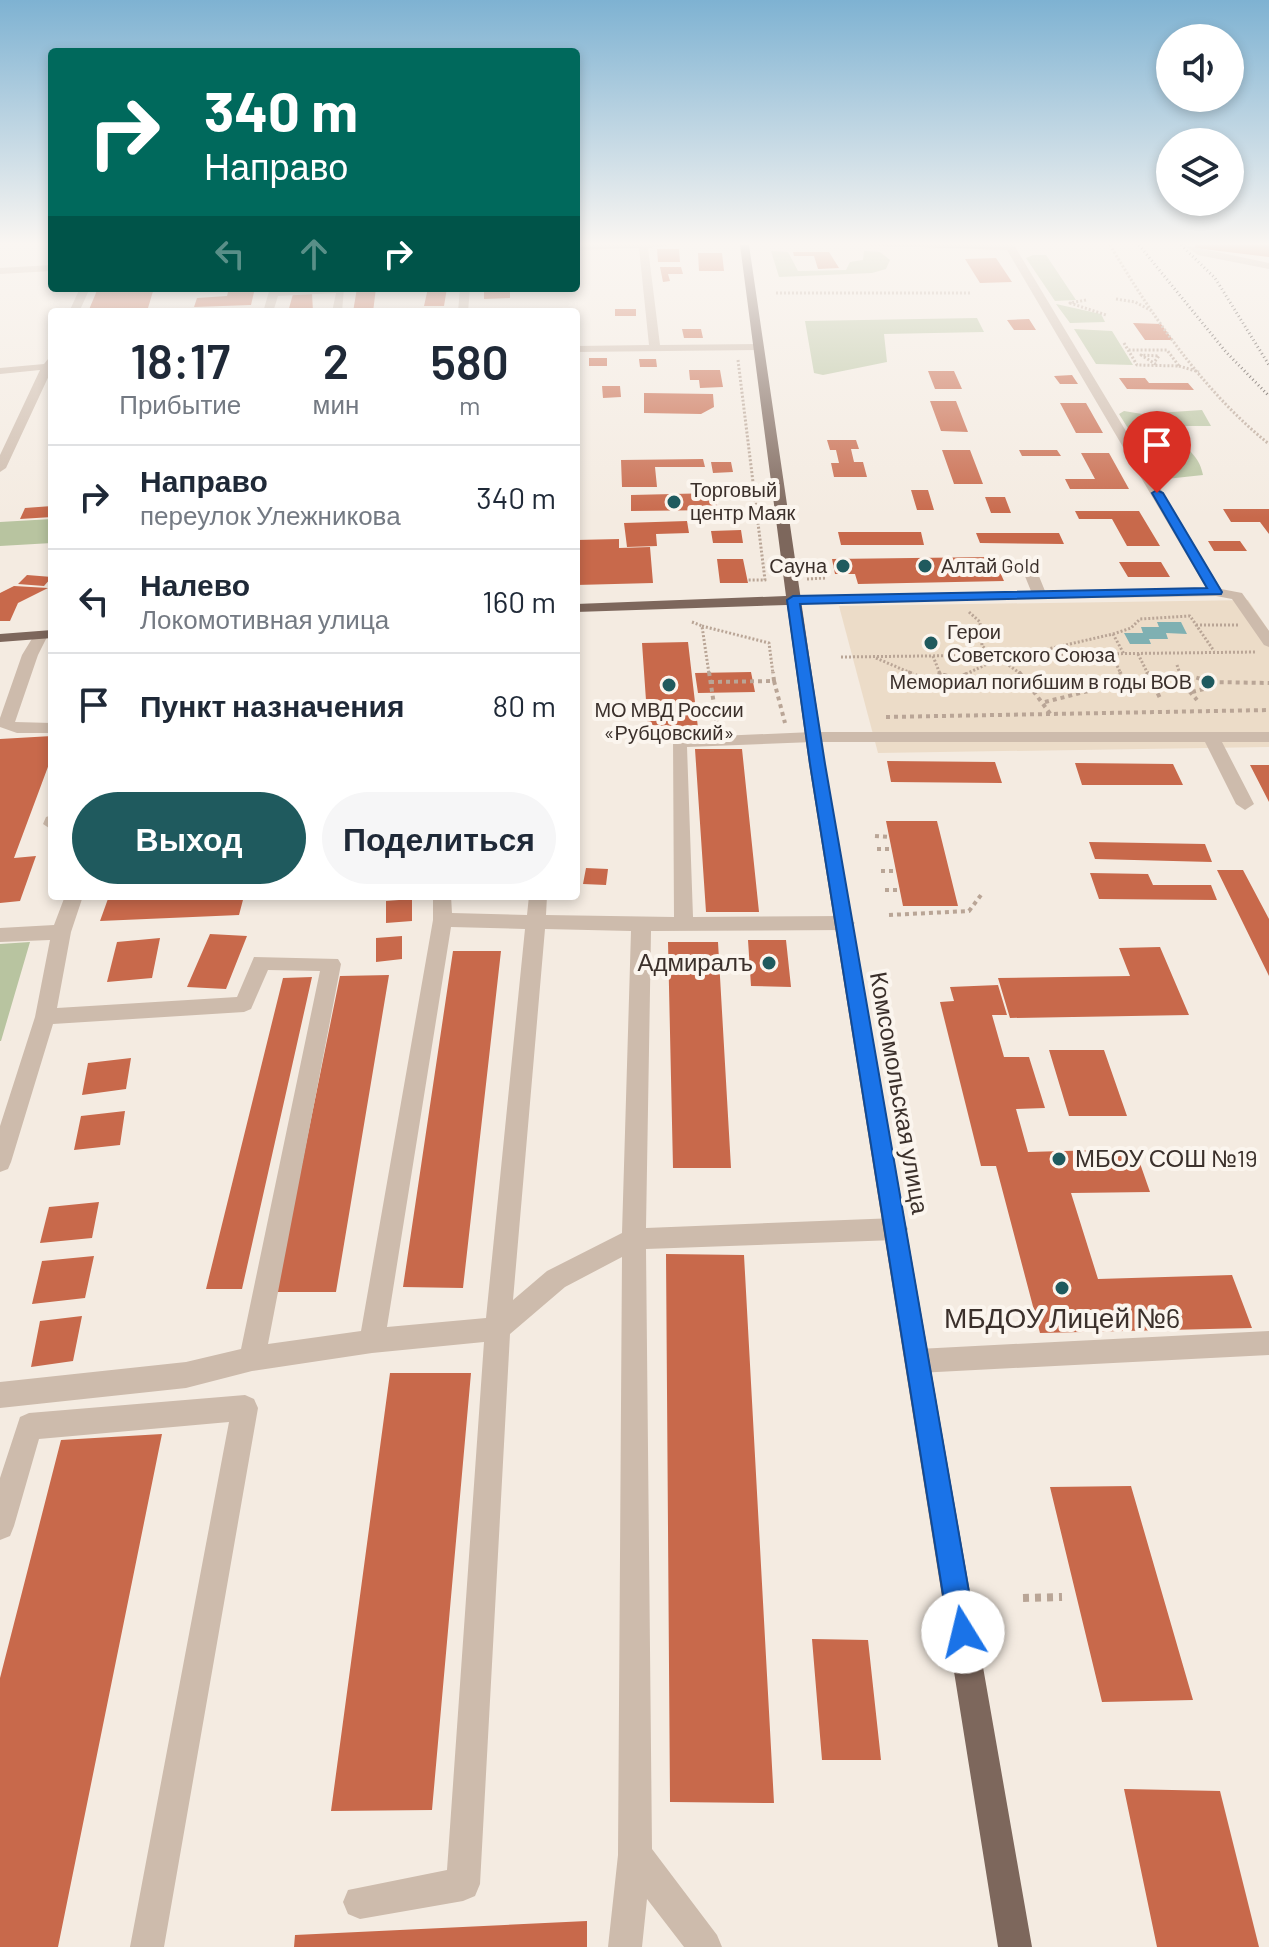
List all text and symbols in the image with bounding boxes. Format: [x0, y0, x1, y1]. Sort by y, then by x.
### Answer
map controls [1156, 24, 1244, 216]
button: sound [1156, 24, 1244, 112]
text: 340 m [204, 76, 358, 143]
icon: right [72, 80, 176, 184]
button: layers [1156, 128, 1244, 216]
text: Направо [204, 144, 348, 187]
icon: left [208, 232, 252, 276]
icon: ahead [292, 232, 336, 276]
icon: right [376, 232, 420, 276]
text: 18:17 [130, 331, 230, 389]
text: 2 [323, 331, 349, 389]
text: 580 [430, 332, 509, 390]
text: Прибытие [119, 388, 241, 419]
text: мин [313, 388, 359, 419]
text: m [459, 389, 480, 420]
pin [1123, 411, 1191, 493]
icon: arrive [1135, 423, 1179, 467]
text: Направо [140, 462, 268, 498]
icon: right [72, 475, 116, 519]
place label: Торговый центр Маяк [690, 477, 796, 524]
text: 340 m [476, 479, 556, 515]
marker: Торговый центр Маяк [665, 493, 683, 511]
text: переулок Улежникова [140, 499, 401, 530]
place label: Сауна [769, 553, 828, 577]
place label: Алтай Gold [941, 553, 1040, 577]
marker: Сауна [834, 557, 852, 575]
marker: Алтай Gold [916, 557, 934, 575]
text: Налево [140, 566, 250, 602]
icon: left [72, 579, 116, 623]
text: 160 m [482, 583, 556, 619]
text: Локомотивная улица [140, 603, 389, 634]
place label: Герои Советского Союза [947, 619, 1116, 666]
marker: Герои Советского Союза [922, 634, 940, 652]
place label: Мемориал погибшим в годы ВОВ [889, 669, 1192, 693]
marker: Мемориал погибшим в годы ВОВ [1199, 673, 1217, 691]
marker: МО МВД России «Рубцовский» [660, 676, 678, 694]
icon: arrive [72, 683, 116, 727]
text: Пункт назначения [140, 687, 404, 723]
text: 80 m [493, 687, 556, 723]
place label: МО МВД России «Рубцовский» [594, 697, 744, 744]
button: Выход [72, 792, 306, 884]
button: Поделиться [322, 792, 556, 884]
place label: Адмиралъ [637, 947, 753, 976]
marker: Адмиралъ [760, 954, 778, 972]
street label: Комсомольская улица [865, 969, 936, 1217]
place label: МБОУ СОШ №19 [1075, 1143, 1258, 1172]
marker: МБОУ СОШ №19 [1050, 1150, 1068, 1168]
marker: МБДОУ Лицей №6 [1053, 1279, 1071, 1297]
place label: МБДОУ Лицей №6 [944, 1300, 1180, 1334]
position arrow [921, 1590, 1005, 1674]

